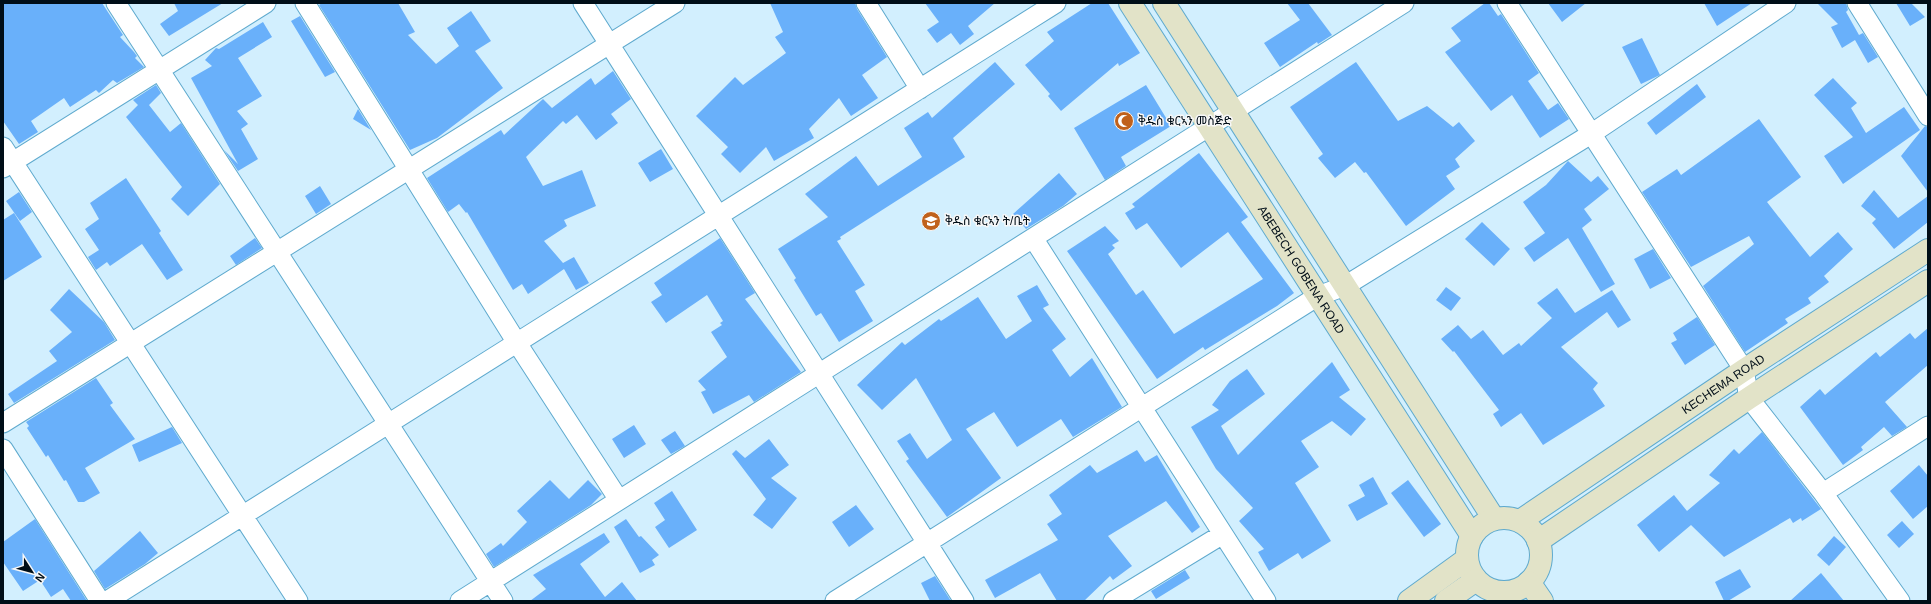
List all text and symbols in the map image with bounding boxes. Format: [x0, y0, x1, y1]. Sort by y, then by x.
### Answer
mosque icon: ቅዱስ ቁርኣን መስጅድ [1113, 110, 1135, 132]
place label: ቅዱስ ቁርኣን መስጅድ [1138, 114, 1232, 128]
street label: ABEBECH GOBENA ROAD [1255, 203, 1348, 337]
school or university icon: ቅዱስ ቁርኣን ት/ቤት [920, 210, 942, 232]
place label: ቅዱስ ቁርኣን ት/ቤት [945, 214, 1031, 228]
street label: KECHEMA ROAD [1679, 351, 1768, 417]
north arrow [12, 552, 52, 592]
text: N [33, 571, 47, 585]

